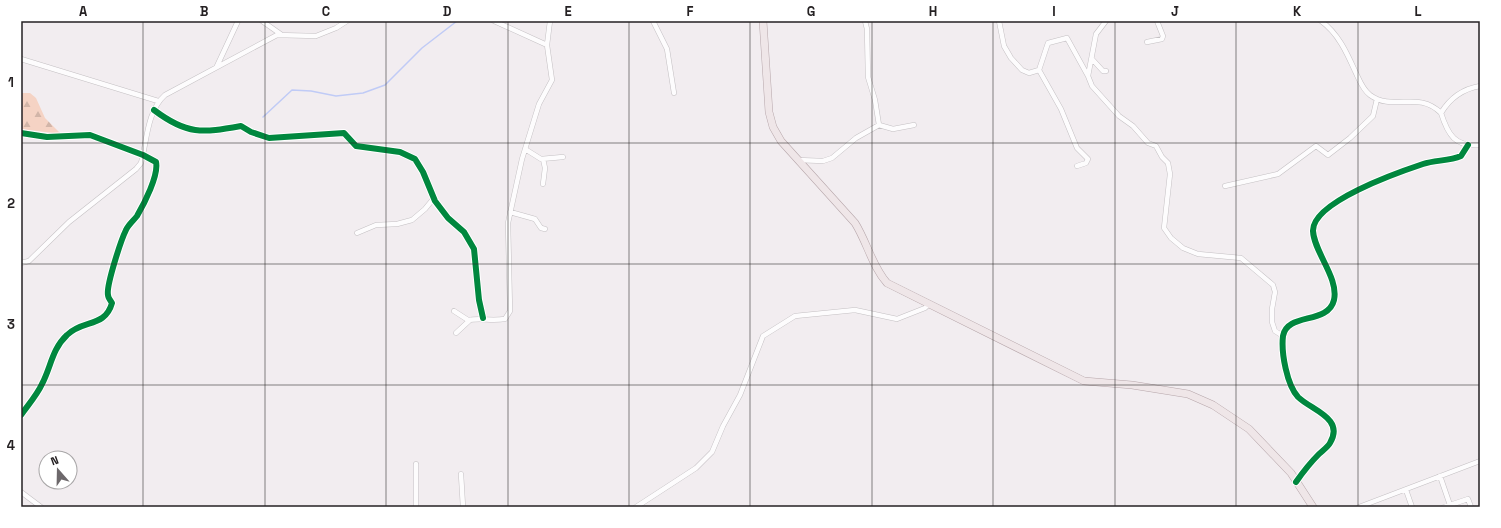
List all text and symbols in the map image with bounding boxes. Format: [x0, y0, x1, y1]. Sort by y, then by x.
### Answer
text: A [79, 3, 88, 20]
text: B [200, 3, 209, 20]
text: C [322, 3, 330, 20]
text: D [443, 3, 452, 20]
text: E [564, 3, 572, 20]
text: F [687, 3, 694, 20]
text: G [807, 3, 815, 20]
text: H [929, 3, 937, 20]
text: I [1052, 3, 1056, 20]
text: J [1171, 3, 1179, 20]
text: K [1293, 3, 1302, 20]
text: L [1414, 3, 1422, 20]
text: 1 [8, 74, 14, 91]
text: 2 [7, 195, 15, 212]
text: 3 [7, 316, 15, 333]
text: 4 [7, 437, 15, 454]
north arrow [38, 450, 78, 490]
text: N [49, 453, 60, 468]

